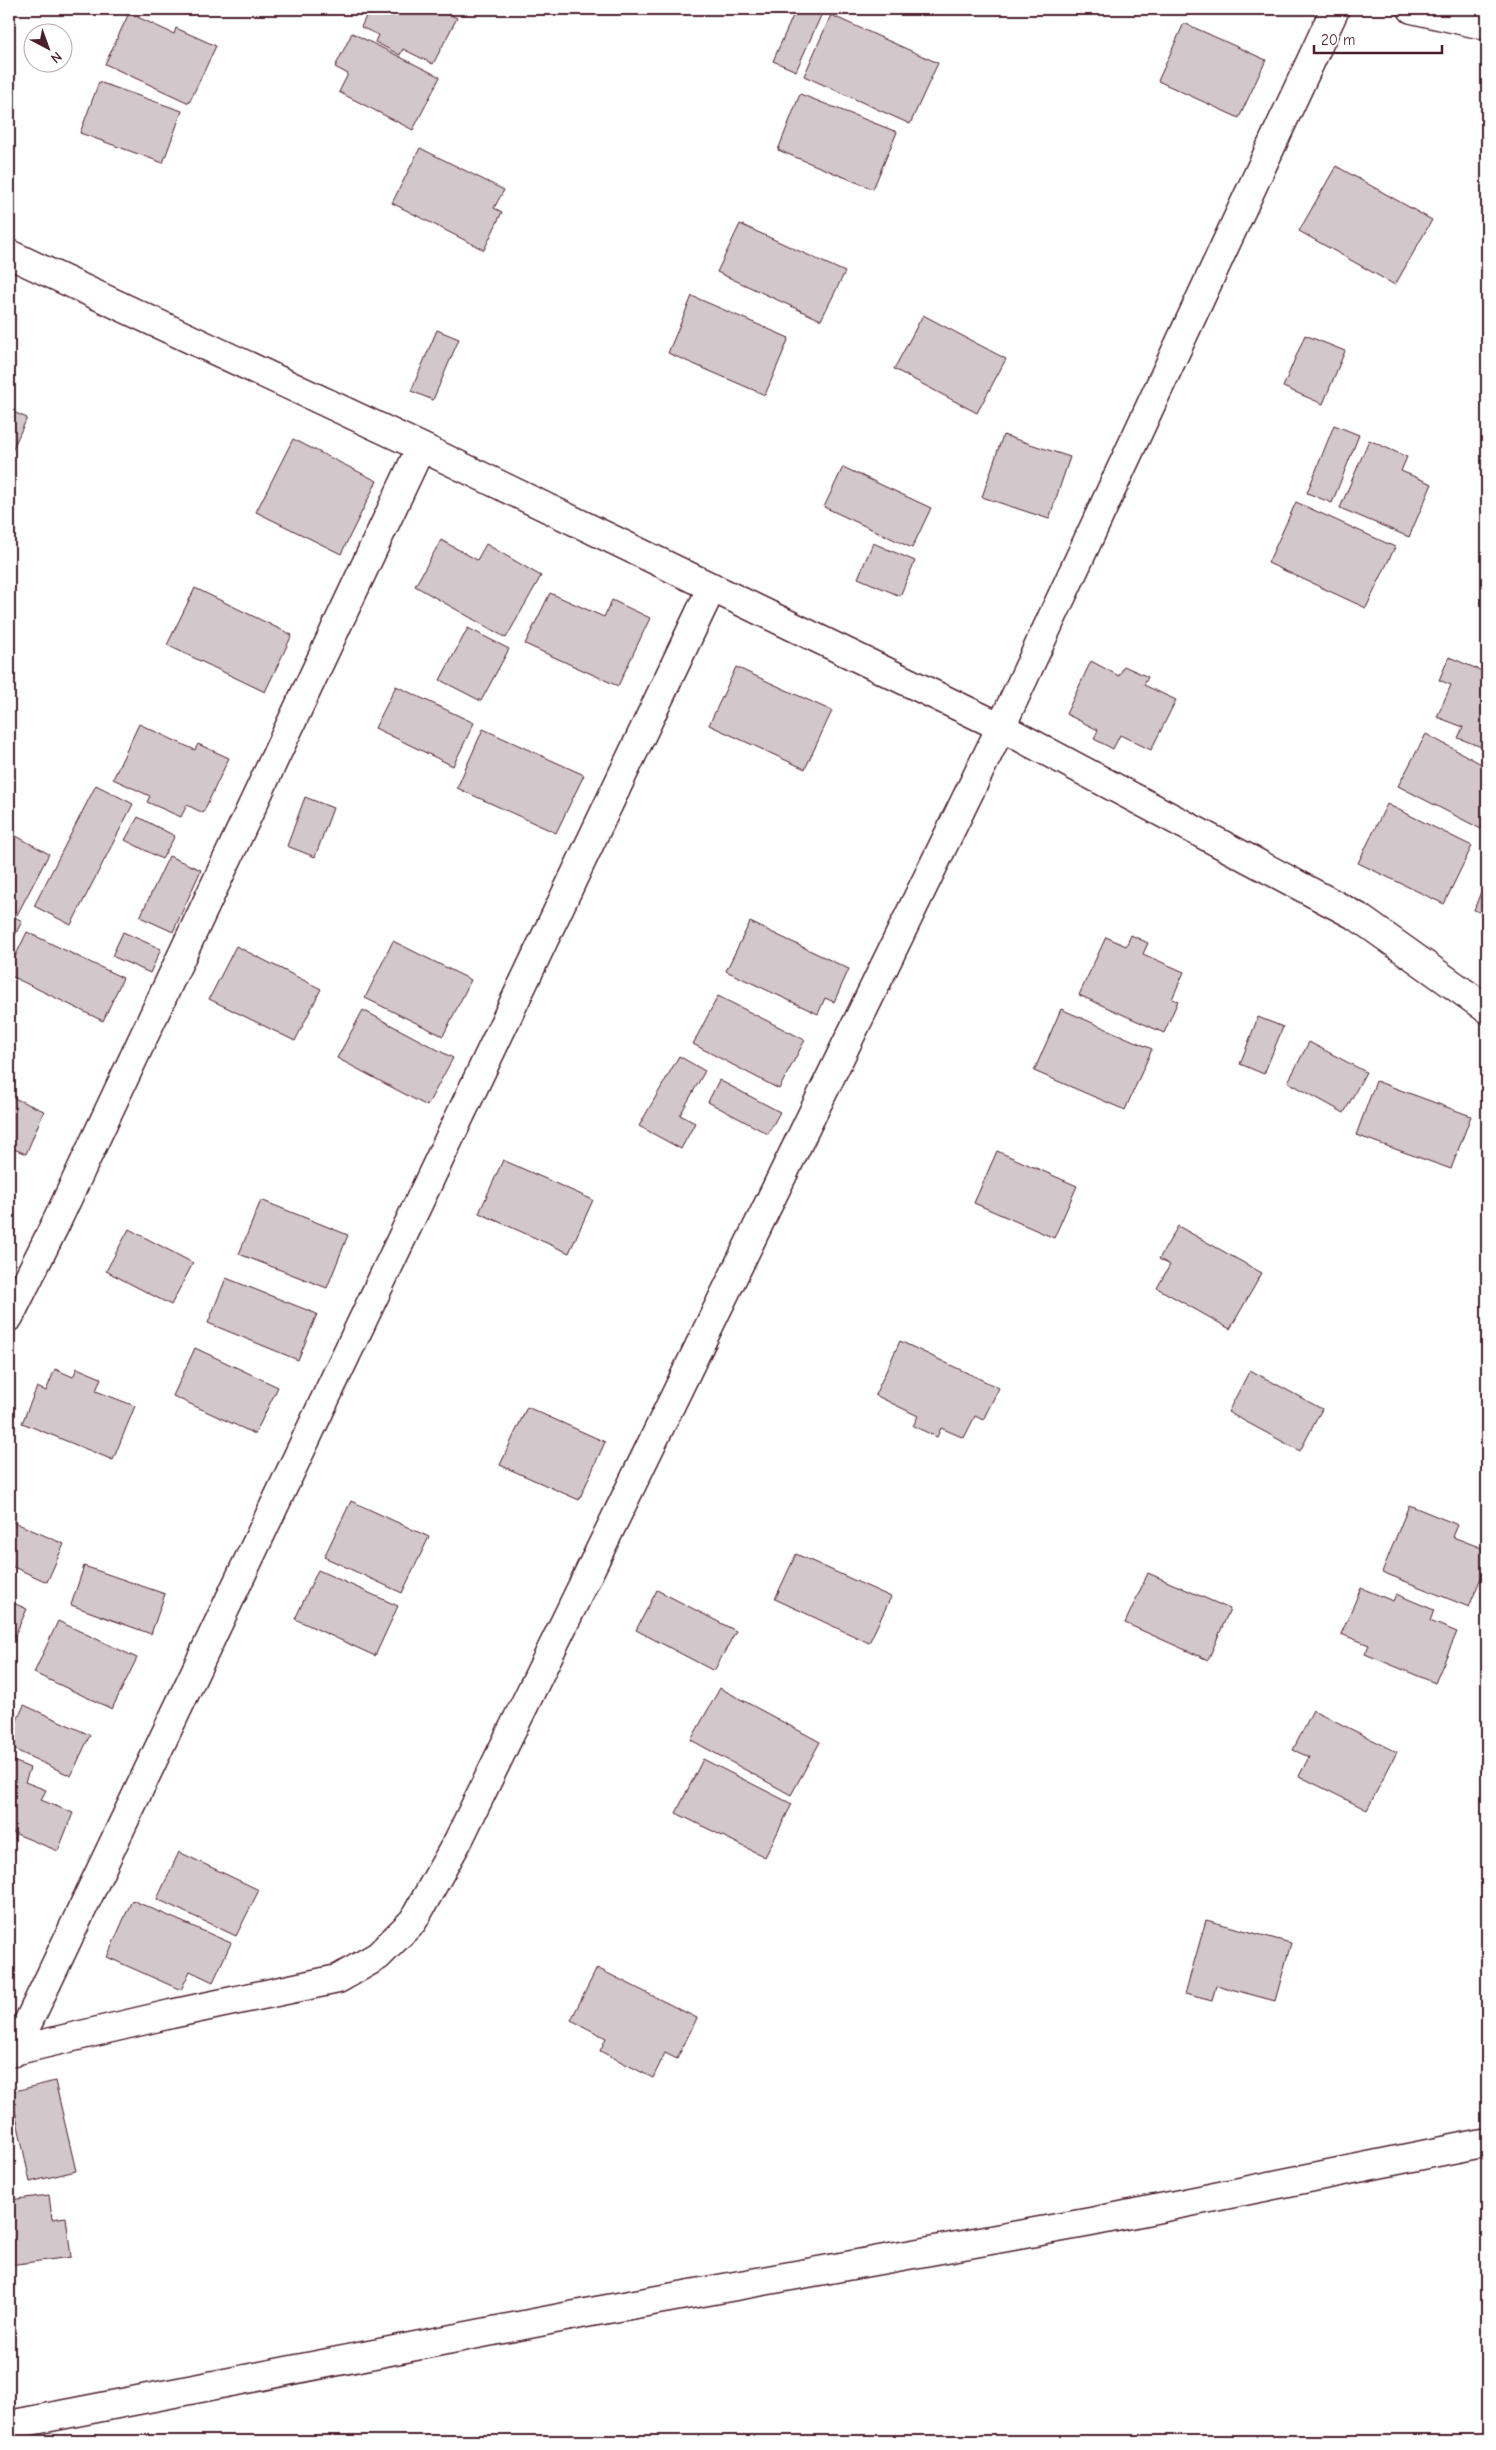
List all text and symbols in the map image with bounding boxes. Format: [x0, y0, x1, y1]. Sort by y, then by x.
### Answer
north arrow [22, 22, 72, 72]
scale bar [1314, 22, 1441, 54]
text: 20 m [1321, 31, 1355, 49]
text: N [47, 48, 65, 67]

